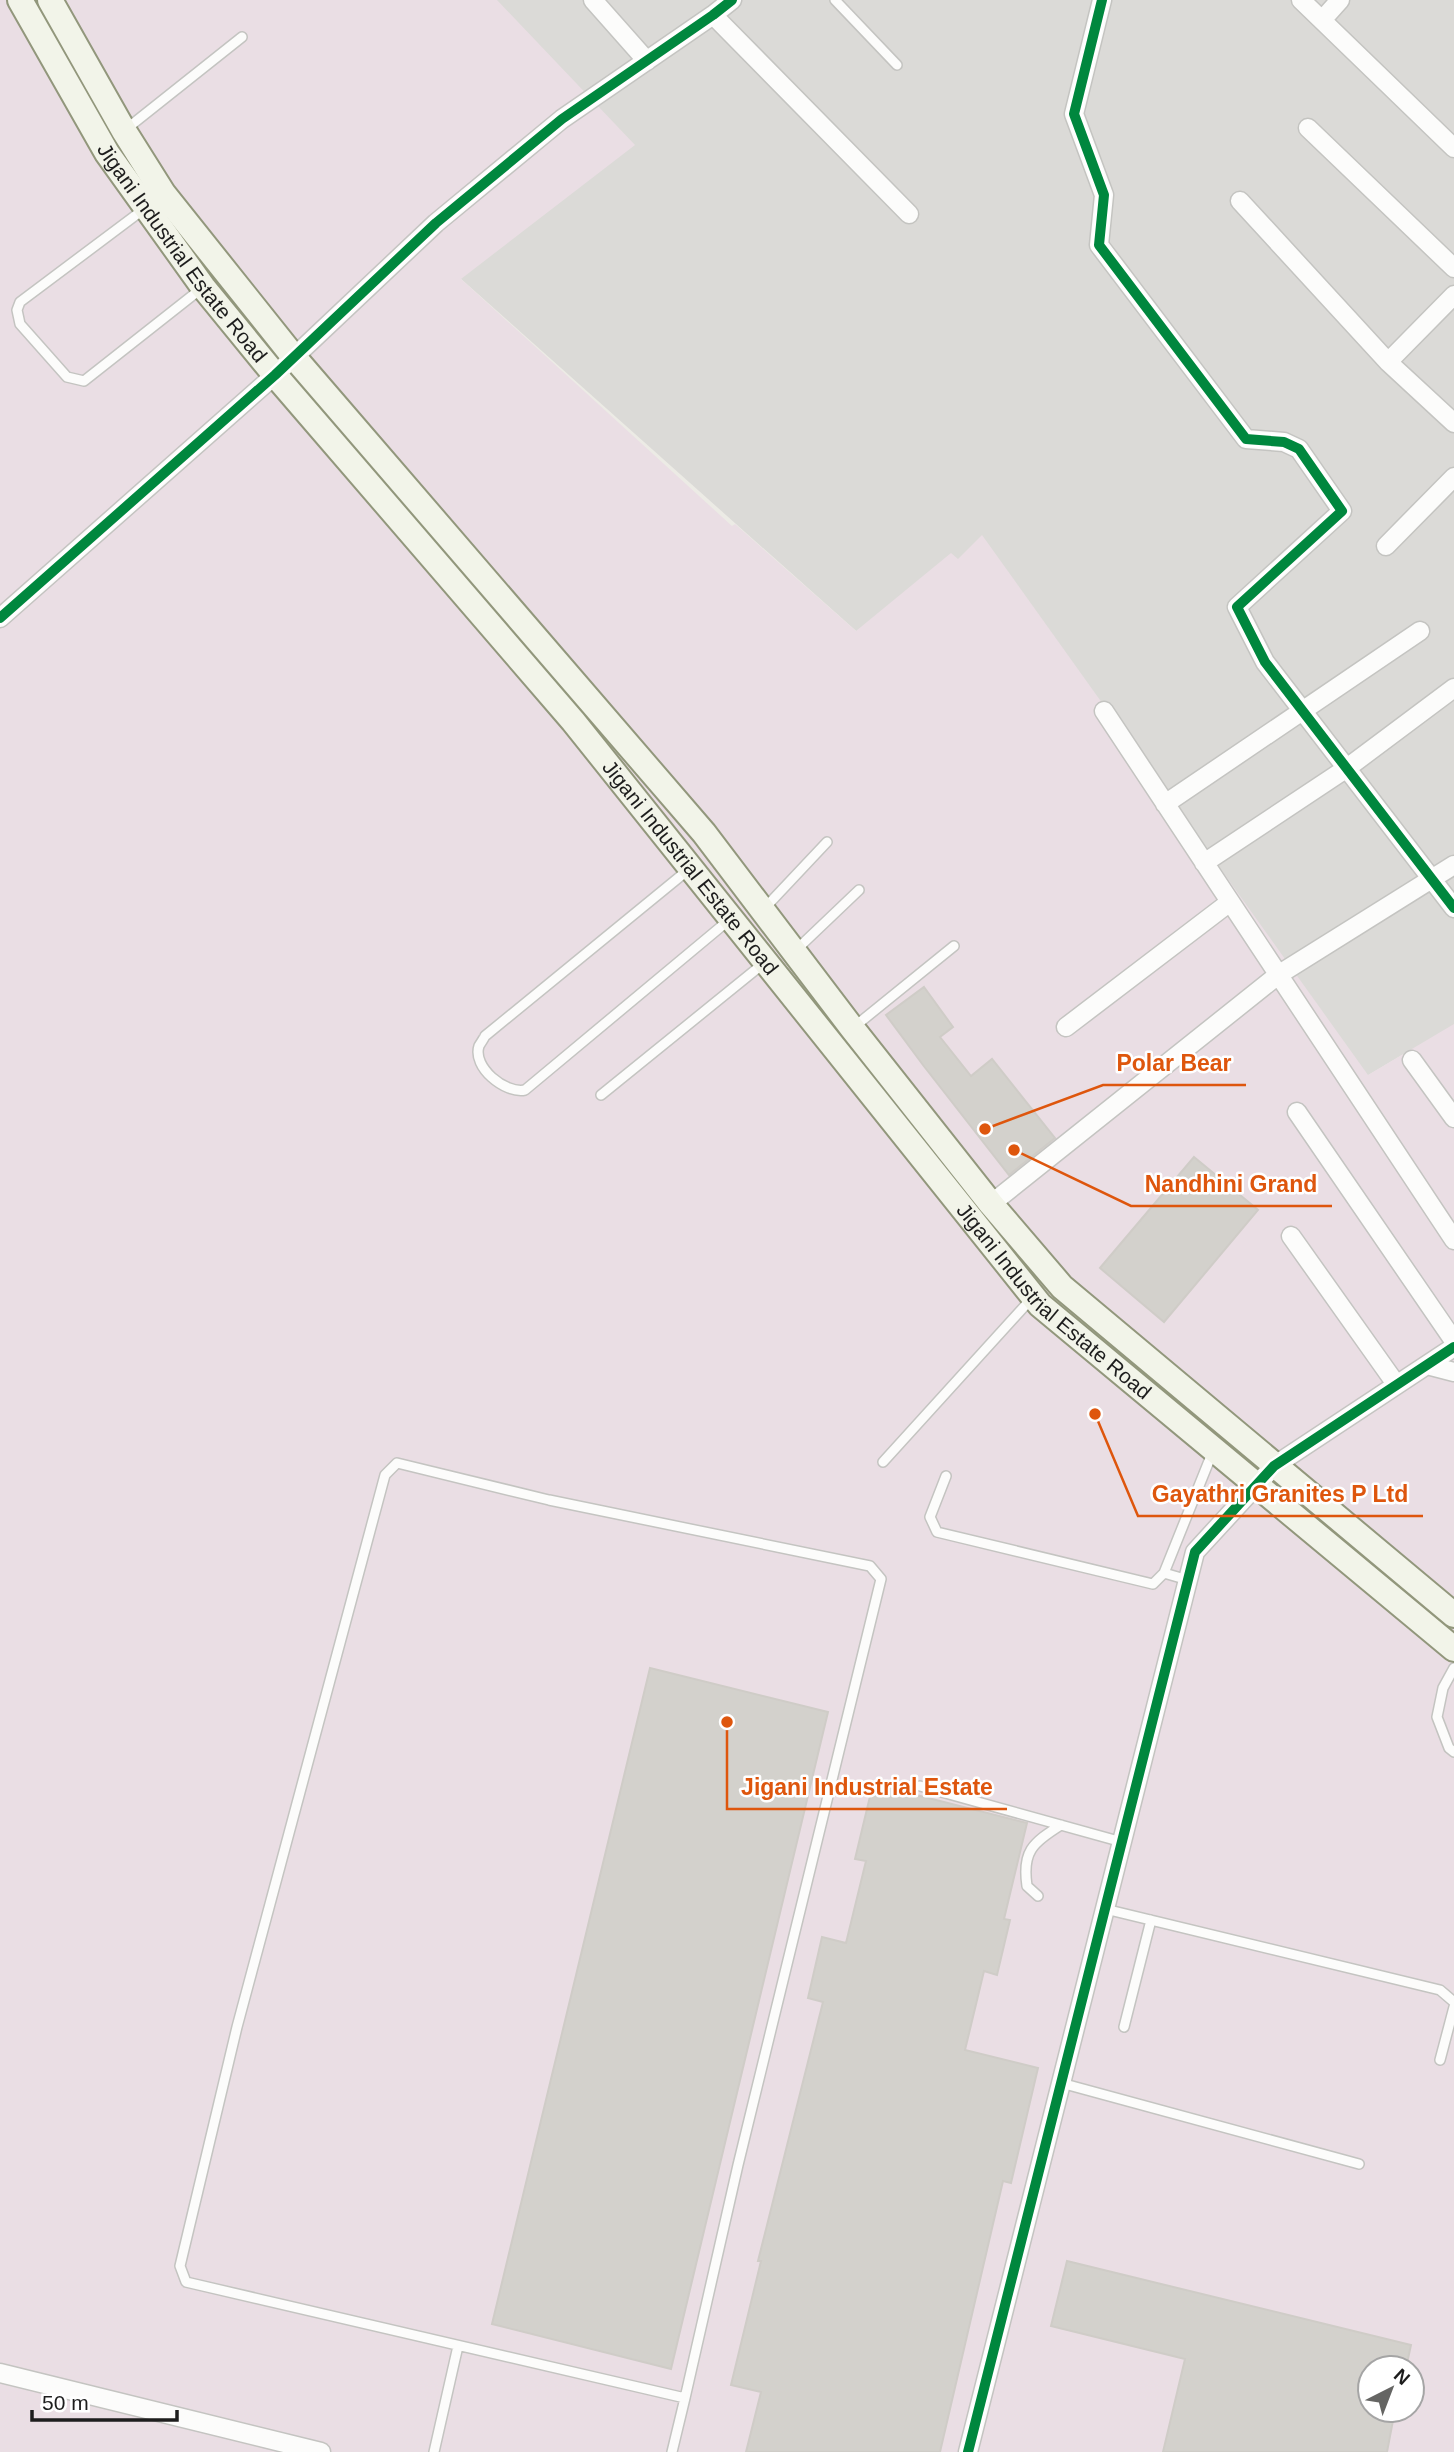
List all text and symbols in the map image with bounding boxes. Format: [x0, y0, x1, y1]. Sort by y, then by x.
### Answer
street label: Jigani Industrial Estate Road [93, 139, 272, 367]
street label: Jigani Industrial Estate Road [598, 756, 783, 979]
callout: Polar Bear [1103, 1041, 1246, 1085]
text: Polar Bear [1116, 1050, 1232, 1076]
callout: Nandhini Grand [1131, 1162, 1332, 1206]
text: Nandhini Grand [1145, 1171, 1317, 1197]
street label: Jigani Industrial Estate Road [952, 1199, 1156, 1403]
callout: Gayathri Granites P Ltd [1138, 1472, 1423, 1516]
text: Gayathri Granites P Ltd [1152, 1481, 1408, 1507]
callout: Jigani Industrial Estate [727, 1765, 1007, 1809]
text: Jigani Industrial Estate [741, 1774, 993, 1800]
north arrow [1356, 2354, 1426, 2424]
text: N [1390, 2364, 1414, 2389]
scale bar [32, 2378, 177, 2422]
text: 50 m [42, 2391, 89, 2414]

